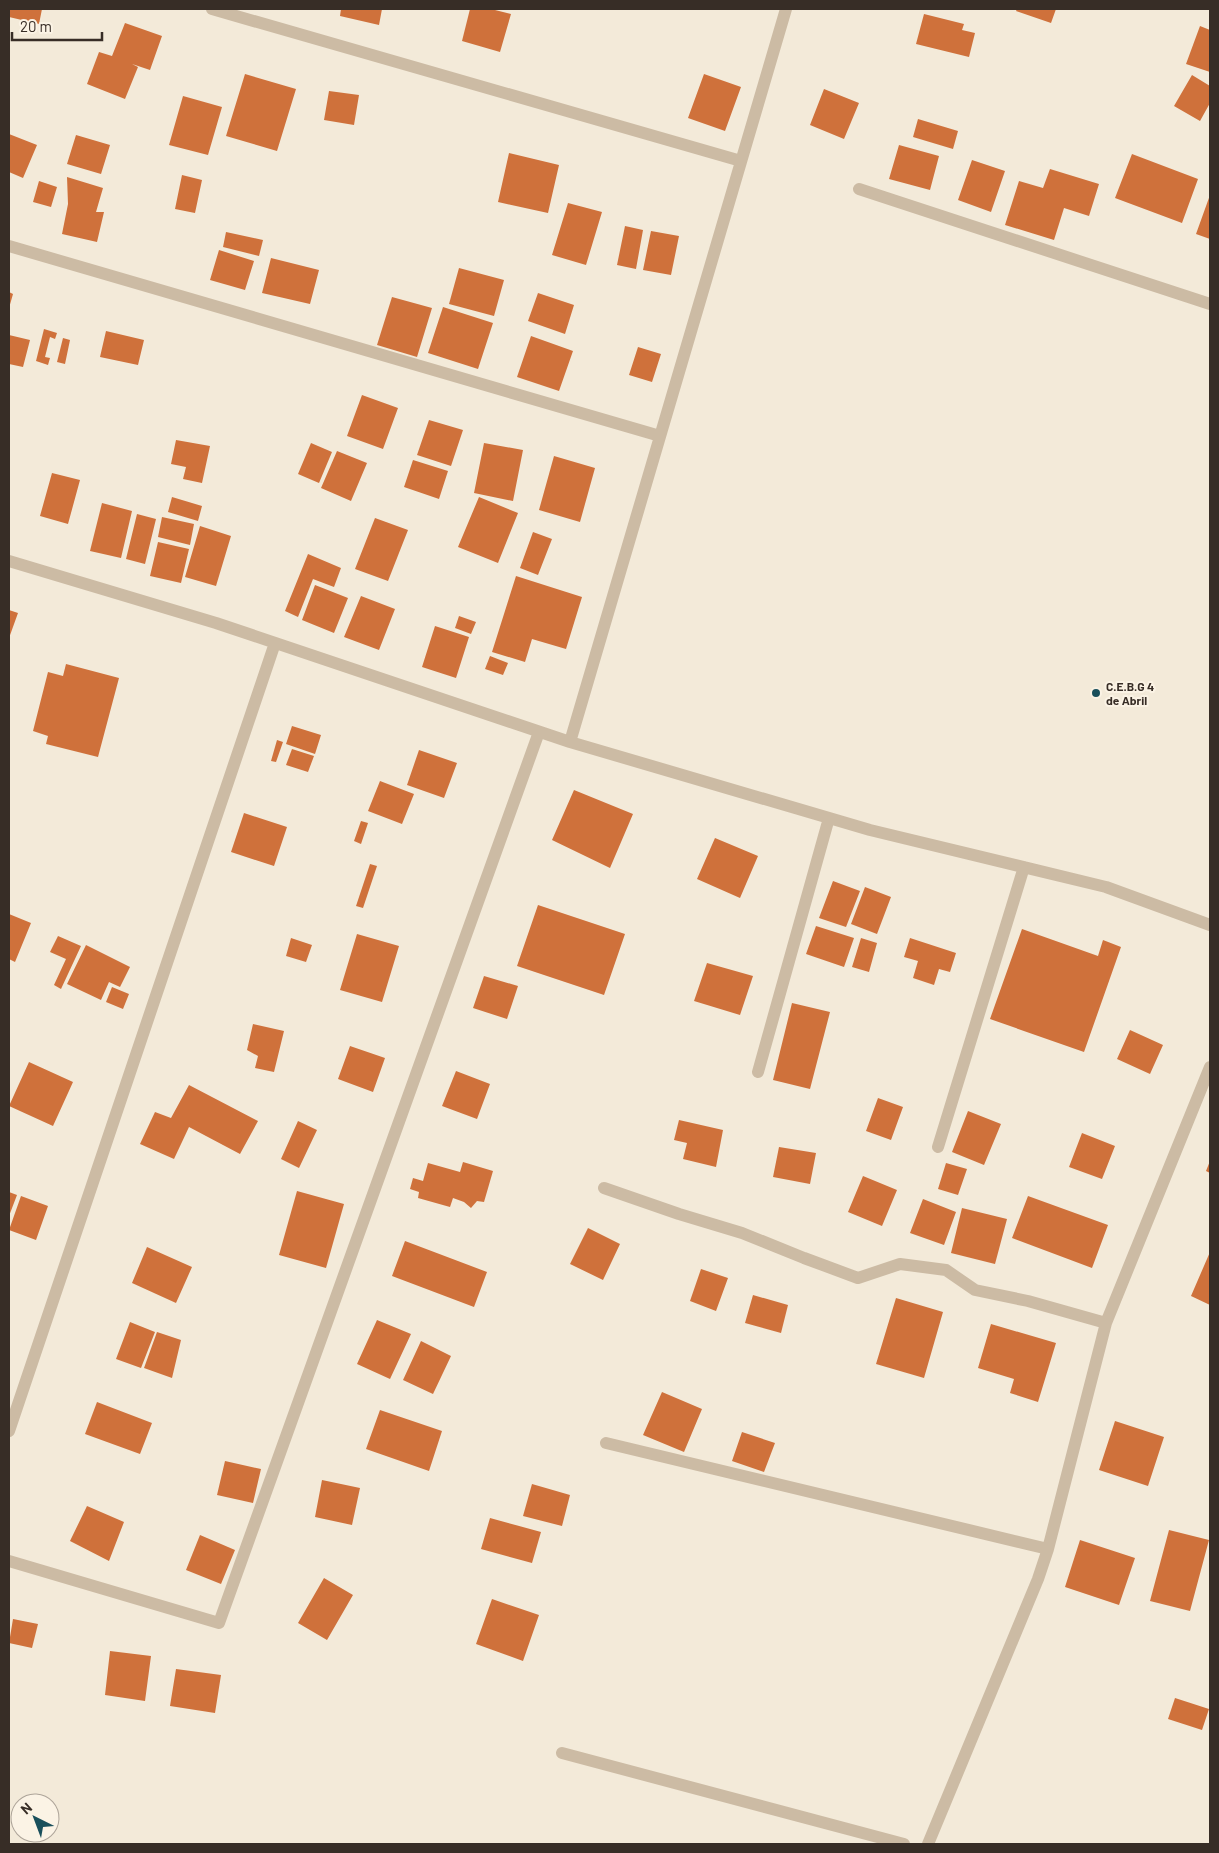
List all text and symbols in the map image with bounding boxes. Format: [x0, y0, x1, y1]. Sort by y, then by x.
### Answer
scale bar [12, 10, 102, 42]
text: 20 m [20, 17, 52, 35]
place label: C.E.B.G 4 de Abril [1106, 679, 1154, 707]
marker: C.E.B.G 4 de Abril [1090, 687, 1102, 699]
north arrow [10, 1793, 60, 1843]
text: N [17, 1799, 35, 1817]

